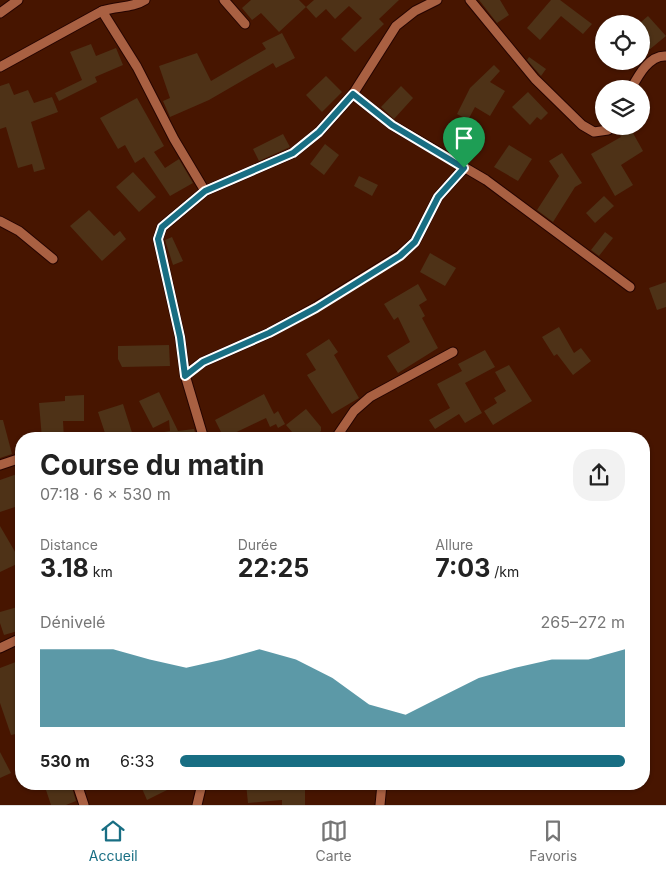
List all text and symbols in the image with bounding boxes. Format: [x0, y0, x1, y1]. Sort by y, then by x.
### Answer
map controls [595, 15, 650, 135]
button: locate [595, 15, 650, 70]
button: layers [595, 80, 650, 135]
pin [443, 117, 485, 168]
icon: arrive [450, 124, 478, 152]
text: Course du matin [40, 448, 265, 482]
button: share [573, 449, 625, 501]
text: 07:18 · 6 × 530 m [40, 484, 171, 504]
text: Distance [40, 536, 98, 553]
text: Durée [238, 536, 277, 553]
text: Allure [435, 536, 473, 553]
text: 3.18 [40, 553, 89, 583]
text: 22:25 [238, 553, 309, 583]
text: 7:03 [435, 553, 490, 583]
text: km [89, 563, 113, 580]
text: /km [490, 563, 519, 580]
text: Dénivelé [40, 612, 105, 632]
text: 265–272 m [541, 612, 625, 632]
text: 530 m [40, 751, 90, 771]
text: 6:33 [120, 751, 154, 771]
tab: Accueil [89, 817, 138, 864]
tab: Carte [315, 817, 352, 864]
tab: Favoris [529, 817, 577, 864]

